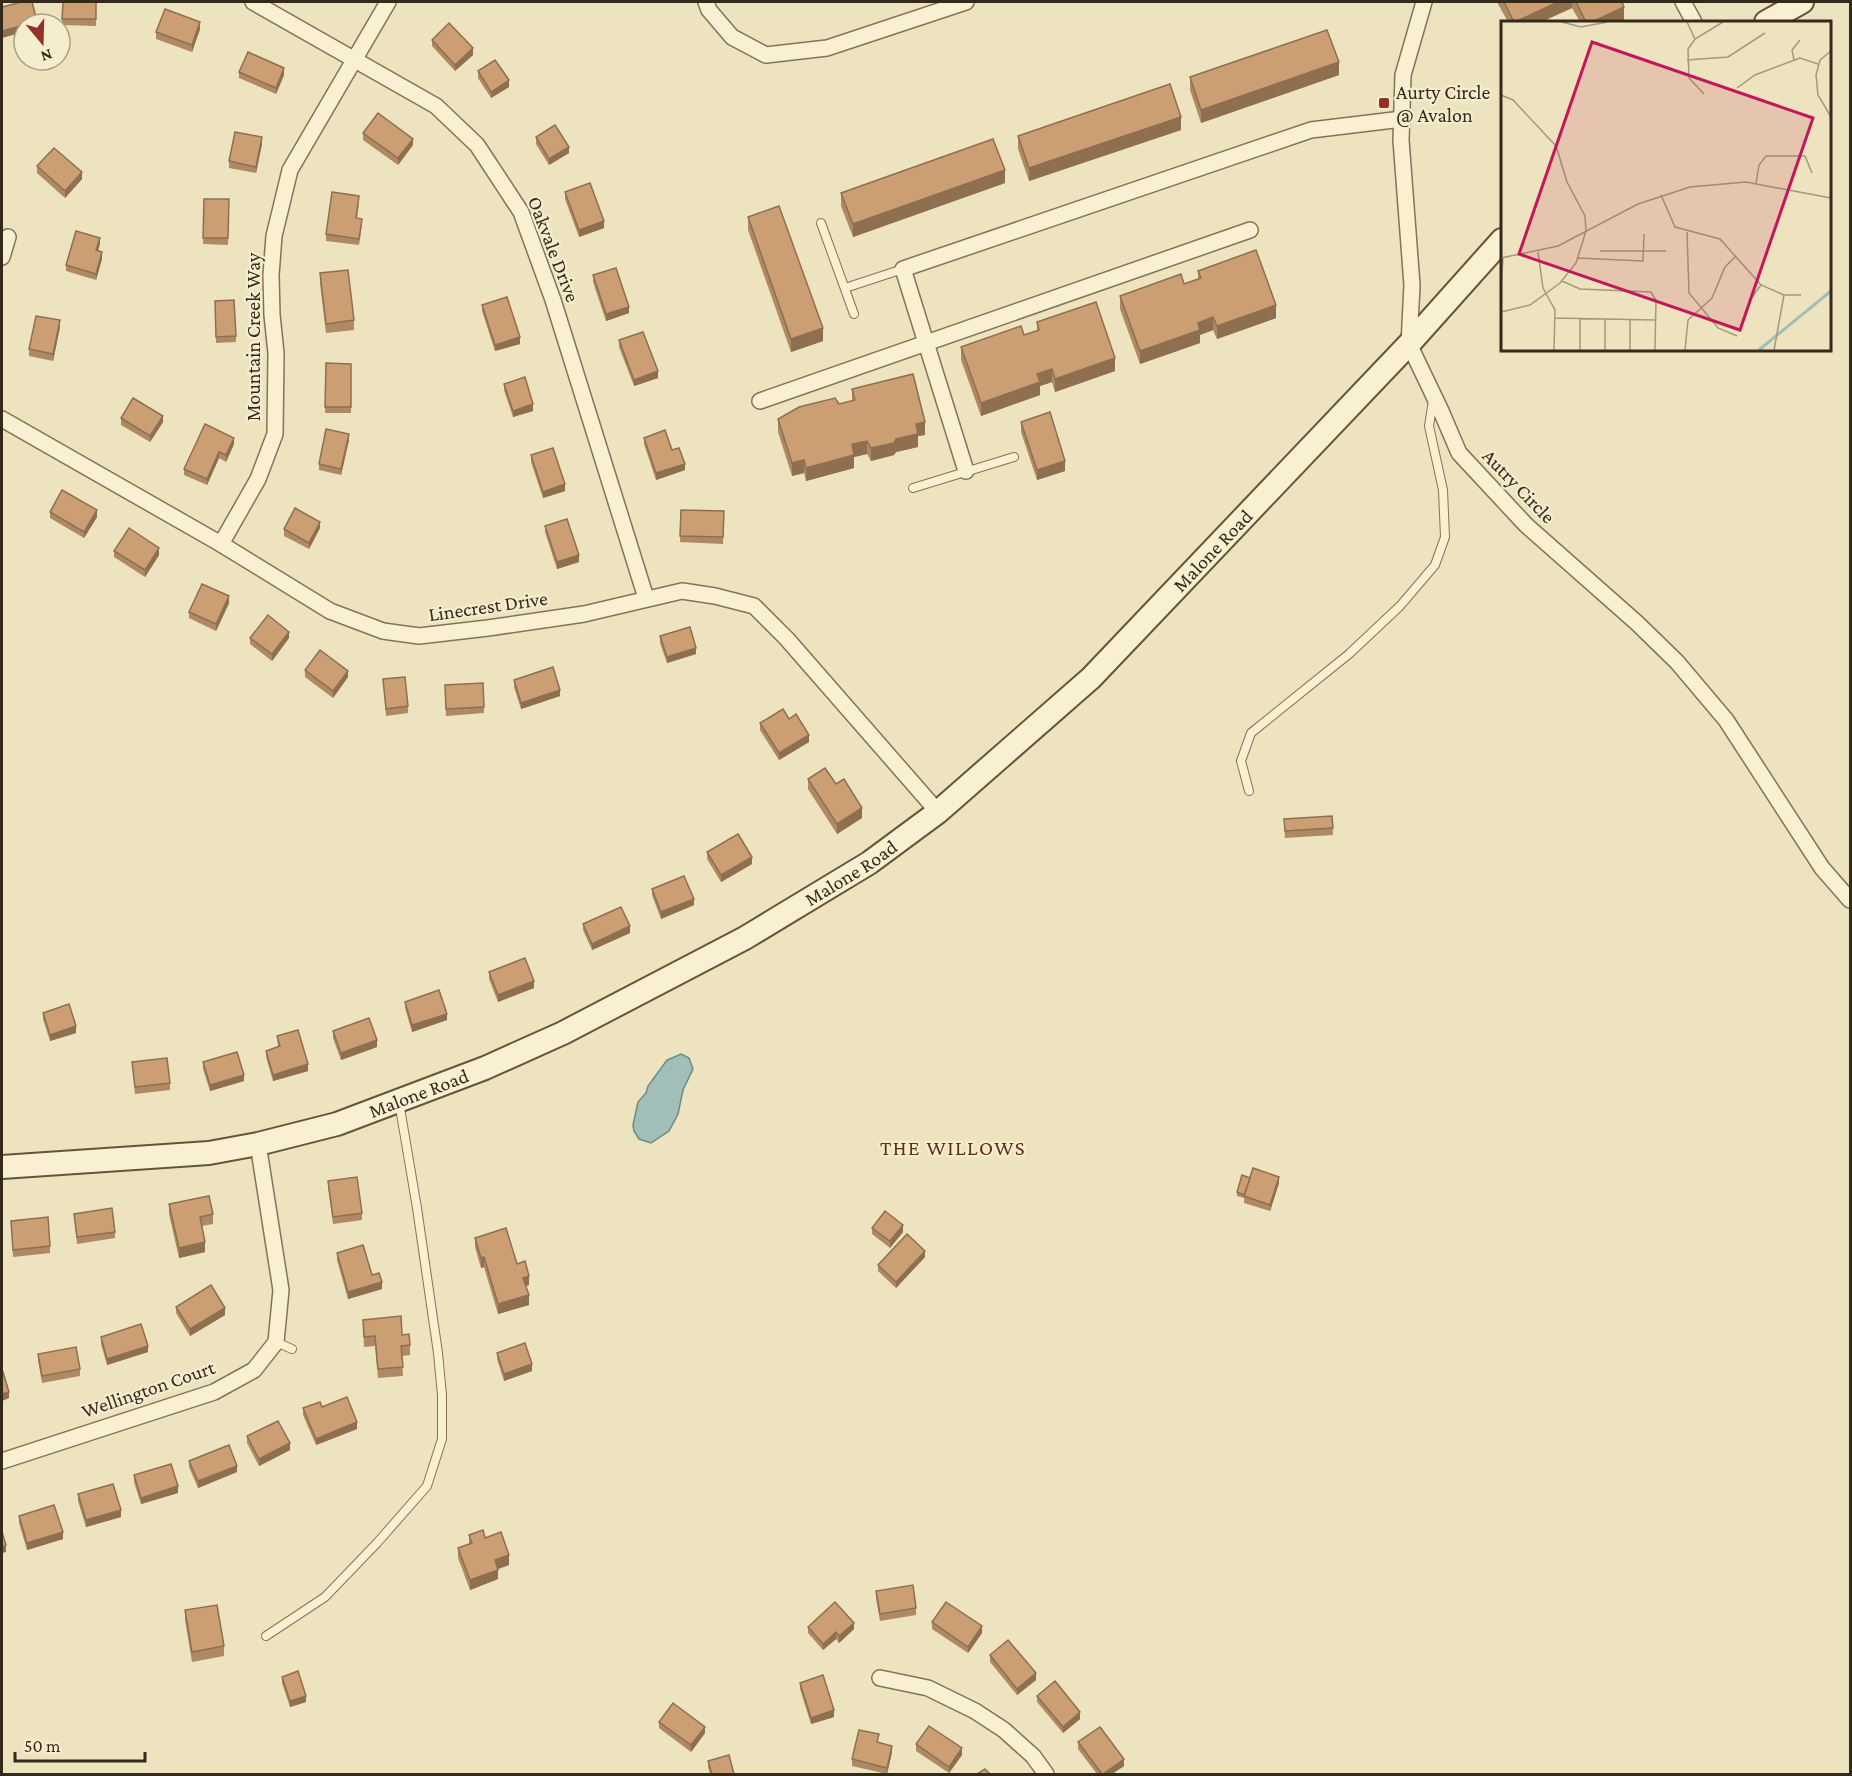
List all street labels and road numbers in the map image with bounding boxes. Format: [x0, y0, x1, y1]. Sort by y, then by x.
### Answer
street label: Oakvale Drive [524, 193, 584, 305]
street label: Mountain Creek Way [242, 252, 265, 421]
street label: Autry Circle [1478, 444, 1560, 528]
street label: Malone Road [1168, 505, 1257, 596]
street label: Linecrest Drive [427, 587, 549, 625]
street label: Malone Road [801, 835, 901, 910]
street label: Malone Road [366, 1064, 472, 1122]
street label: Wellington Court [79, 1356, 218, 1423]

